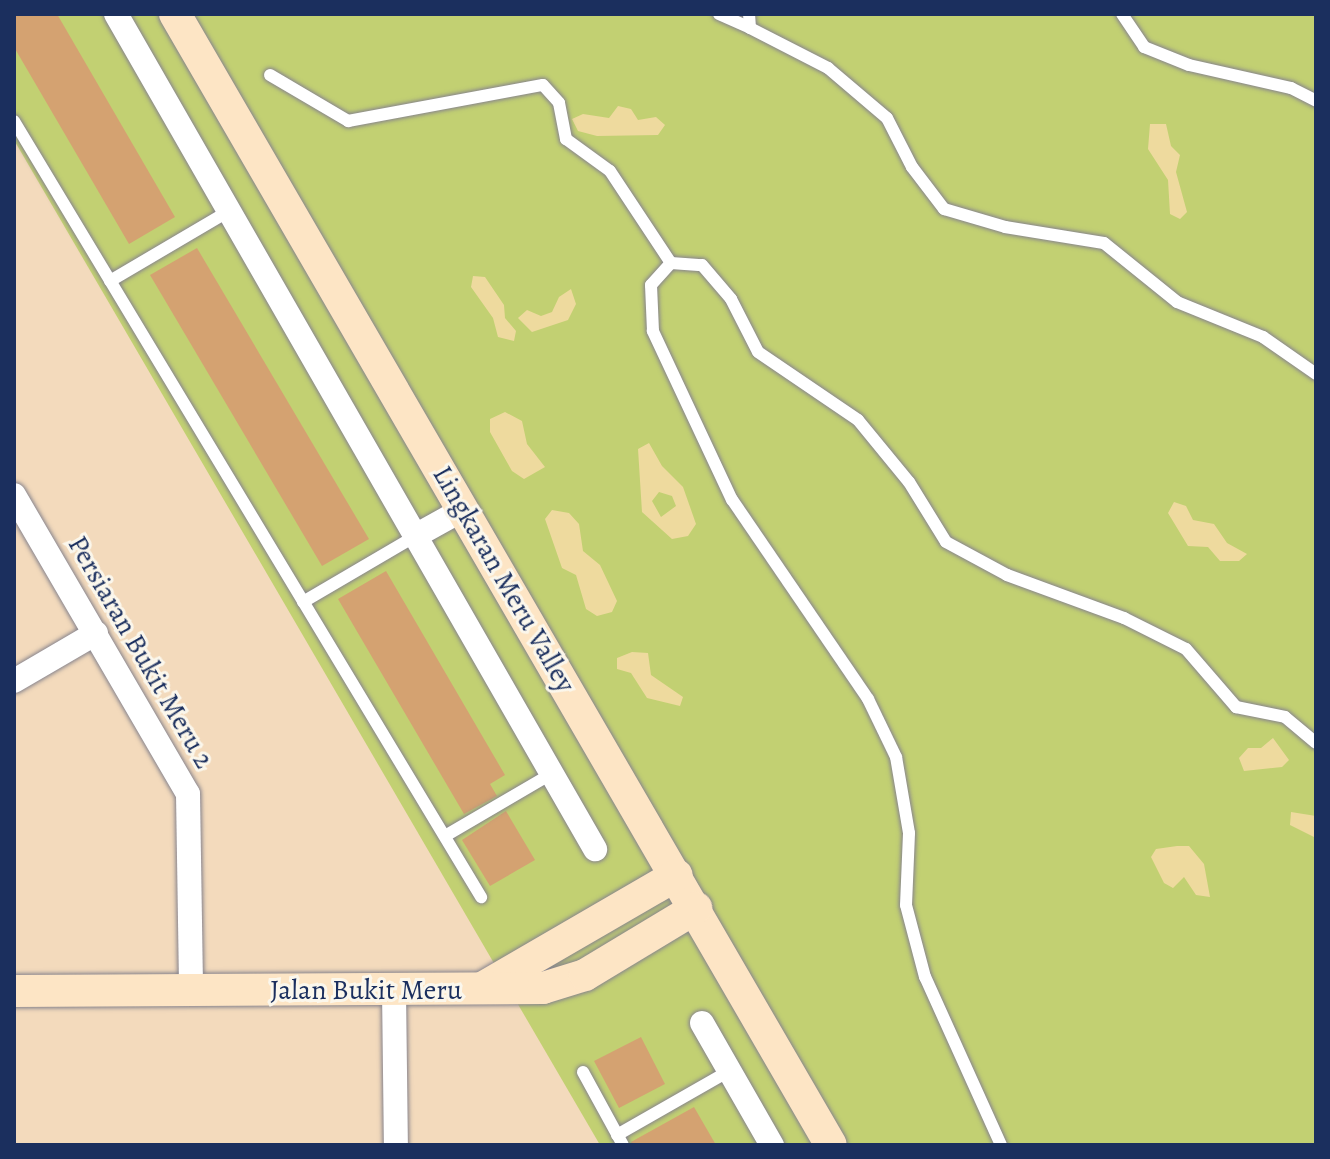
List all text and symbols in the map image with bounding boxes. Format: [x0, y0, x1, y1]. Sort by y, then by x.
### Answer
street label: Lingkaran Meru Valley [425, 460, 583, 698]
street label: Persiaran Bukit Meru 2 [61, 530, 221, 774]
street label: Jalan Bukit Meru [270, 973, 462, 1007]

